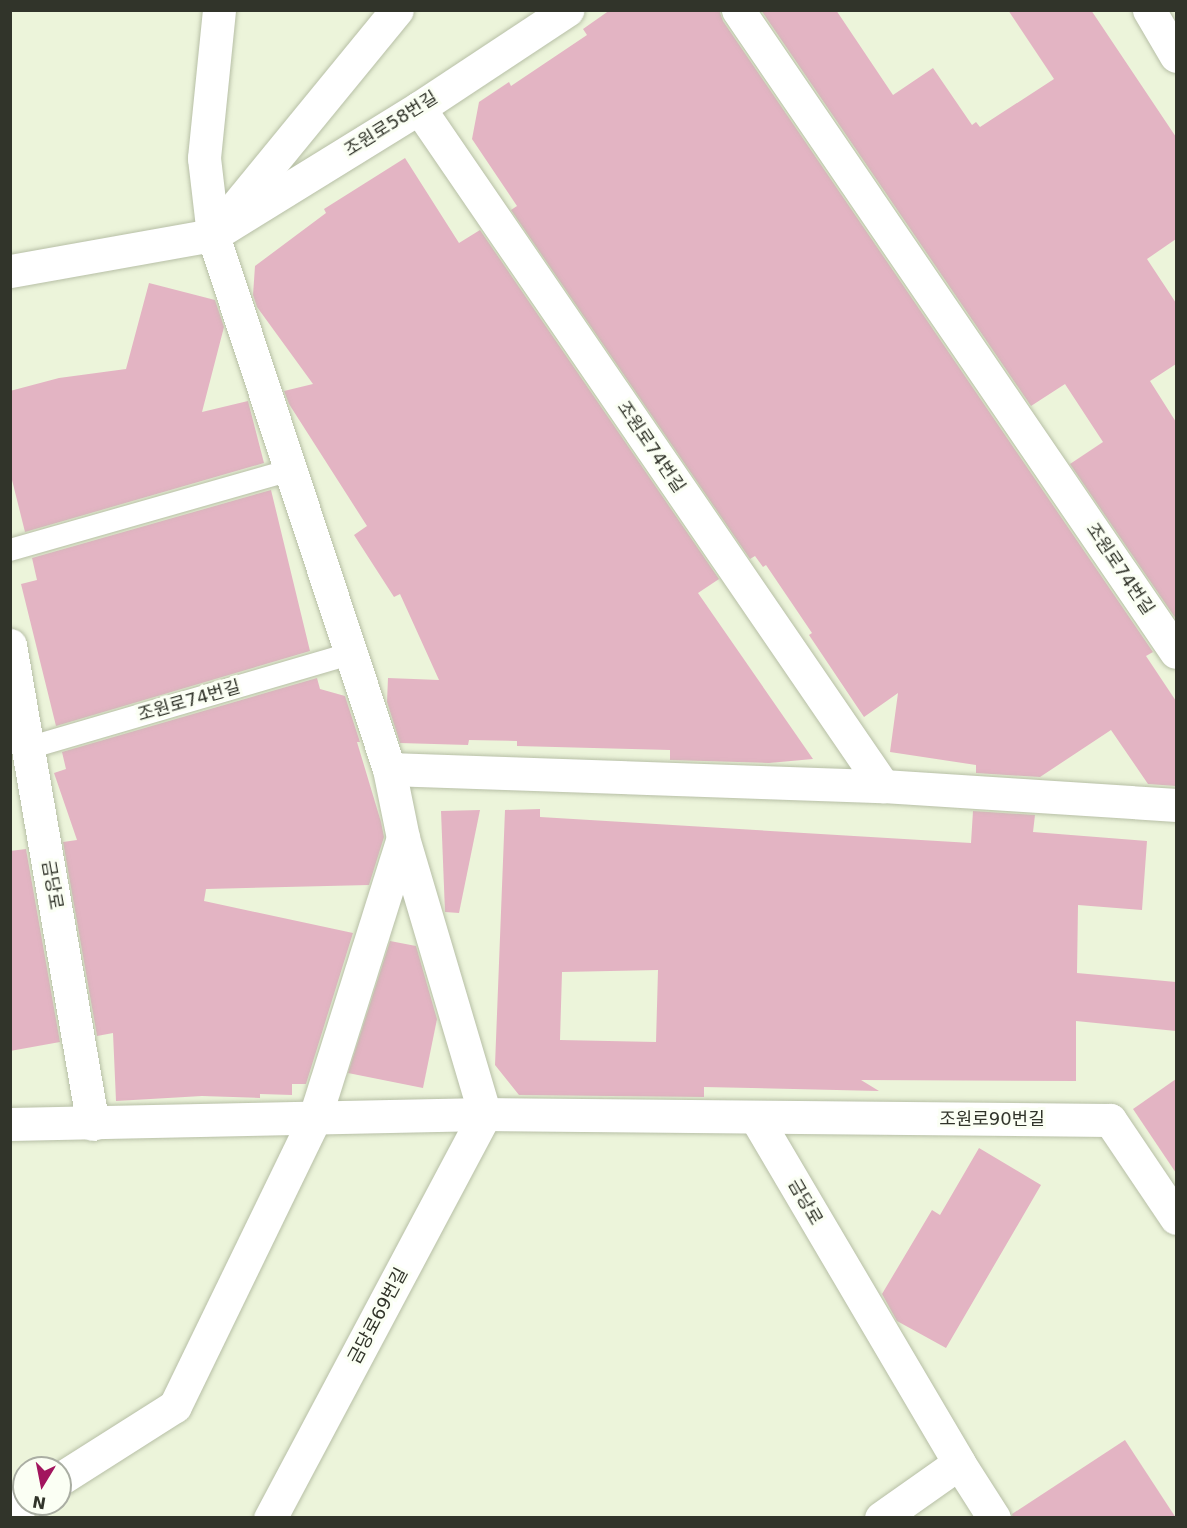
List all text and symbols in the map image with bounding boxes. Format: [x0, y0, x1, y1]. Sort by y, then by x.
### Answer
street label: 조원로58번길 [340, 87, 442, 161]
street label: 조원로74번길 [612, 397, 690, 497]
street label: 조원로74번길 [1081, 519, 1159, 619]
street label: 조원로74번길 [135, 676, 243, 726]
street label: 금당로 [37, 859, 67, 911]
street label: 조원로90번길 [939, 1108, 1045, 1130]
street label: 금당로 [783, 1175, 827, 1229]
street label: 금당로69번길 [344, 1264, 412, 1368]
north arrow [12, 1456, 72, 1516]
text: N [31, 1492, 47, 1513]

